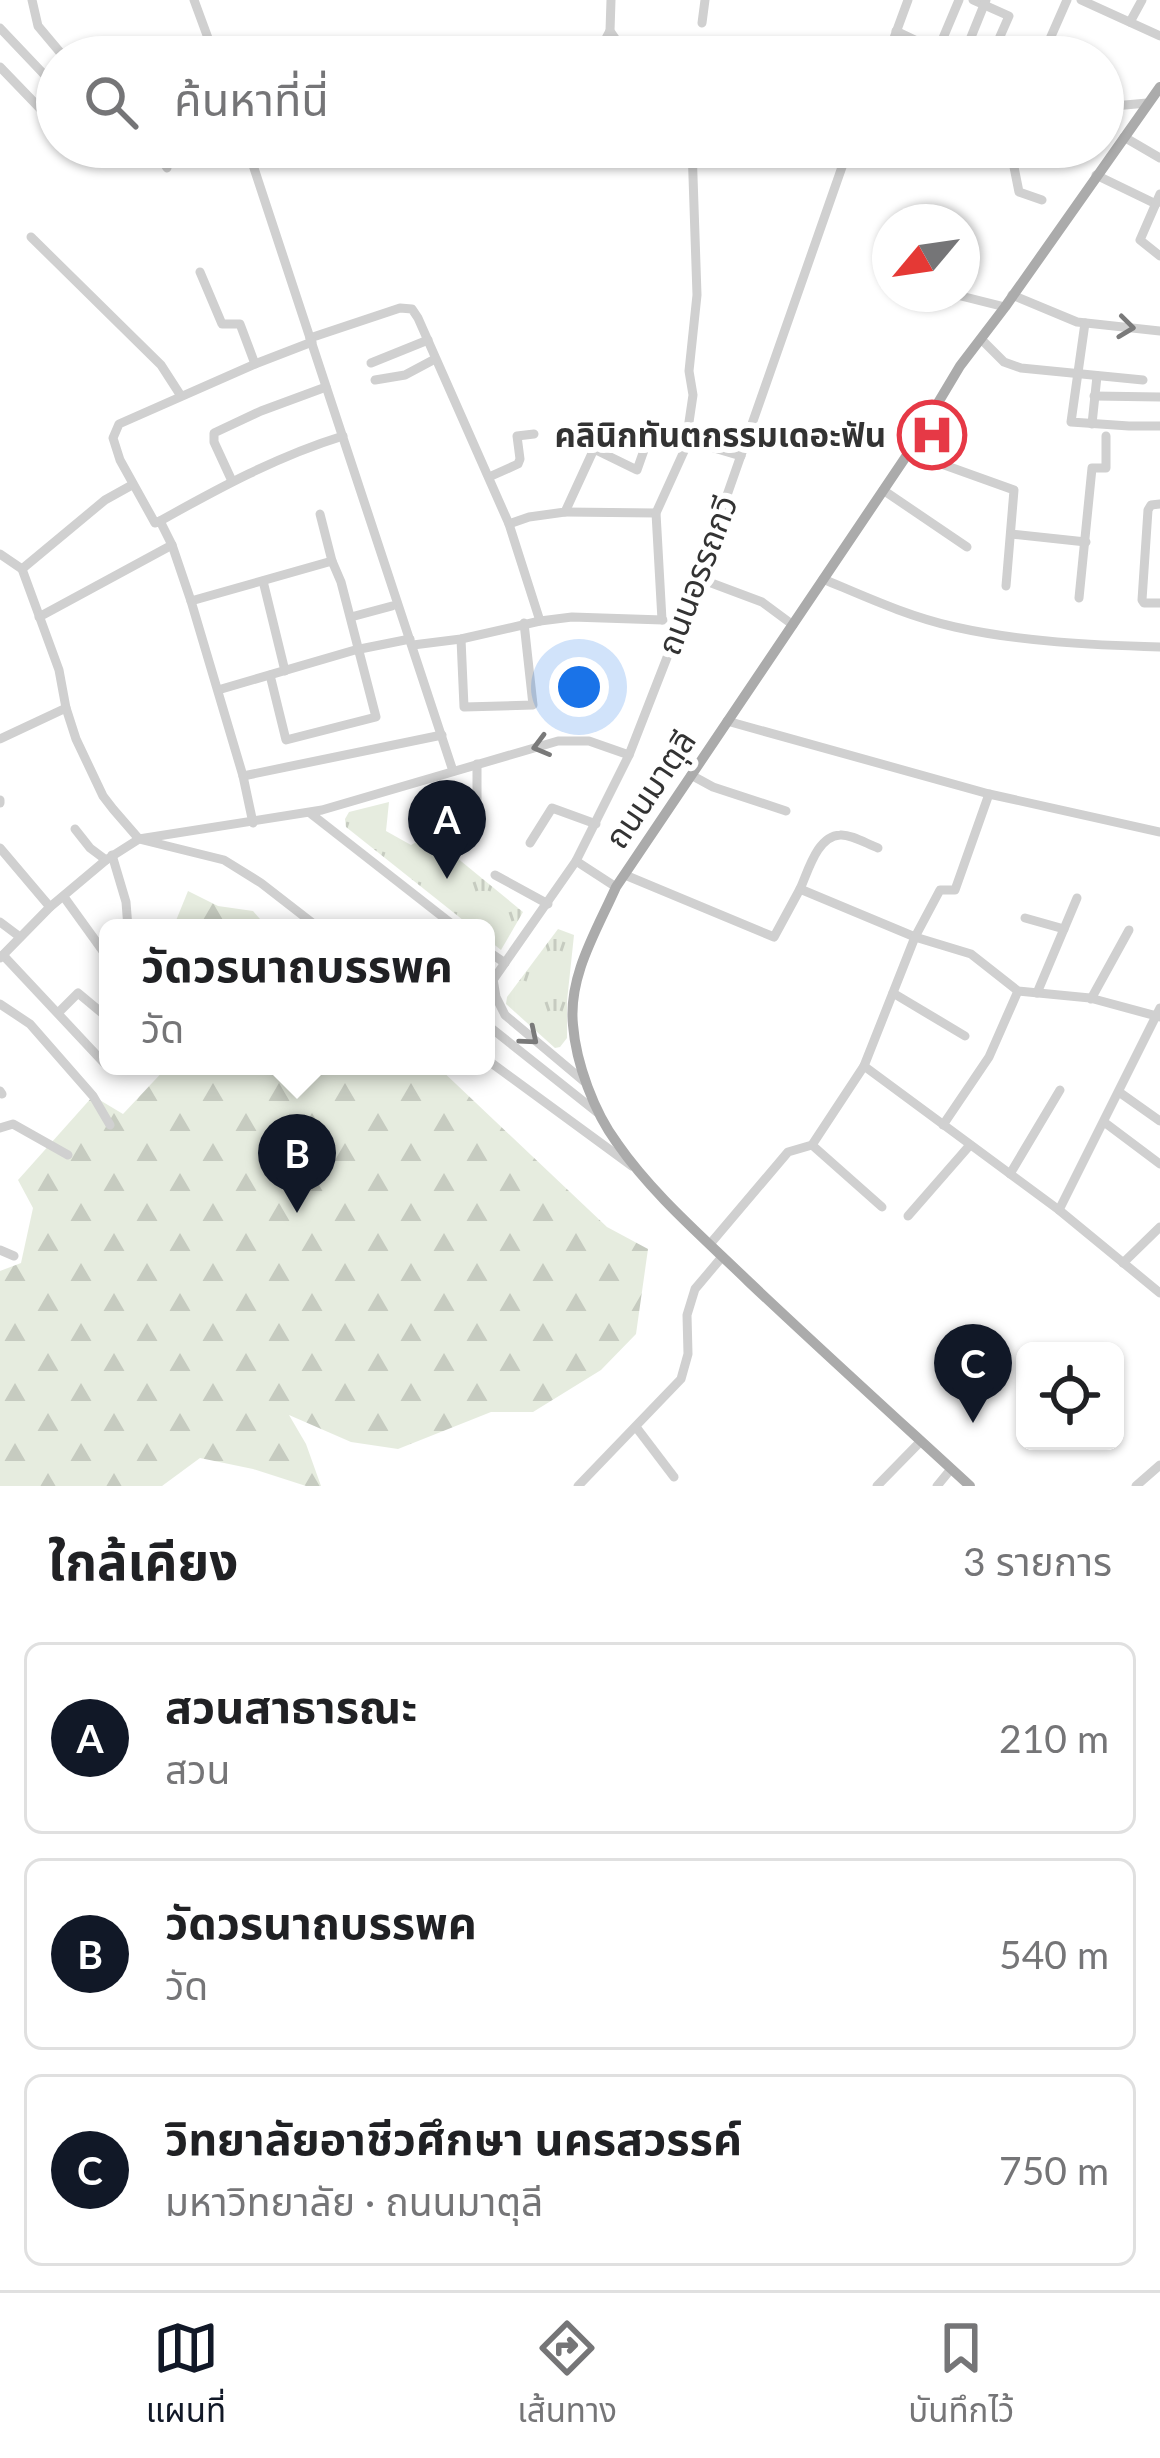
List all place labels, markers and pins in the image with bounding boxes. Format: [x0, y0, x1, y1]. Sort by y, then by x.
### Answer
hospital icon: คลินิกทันตกรรมเดอะฟัน [897, 400, 967, 470]
place label: คลินิกทันตกรรมเดอะฟัน [555, 414, 886, 454]
pin: A [408, 780, 486, 879]
pin: B [258, 1114, 336, 1213]
pin: C [934, 1324, 1012, 1423]

